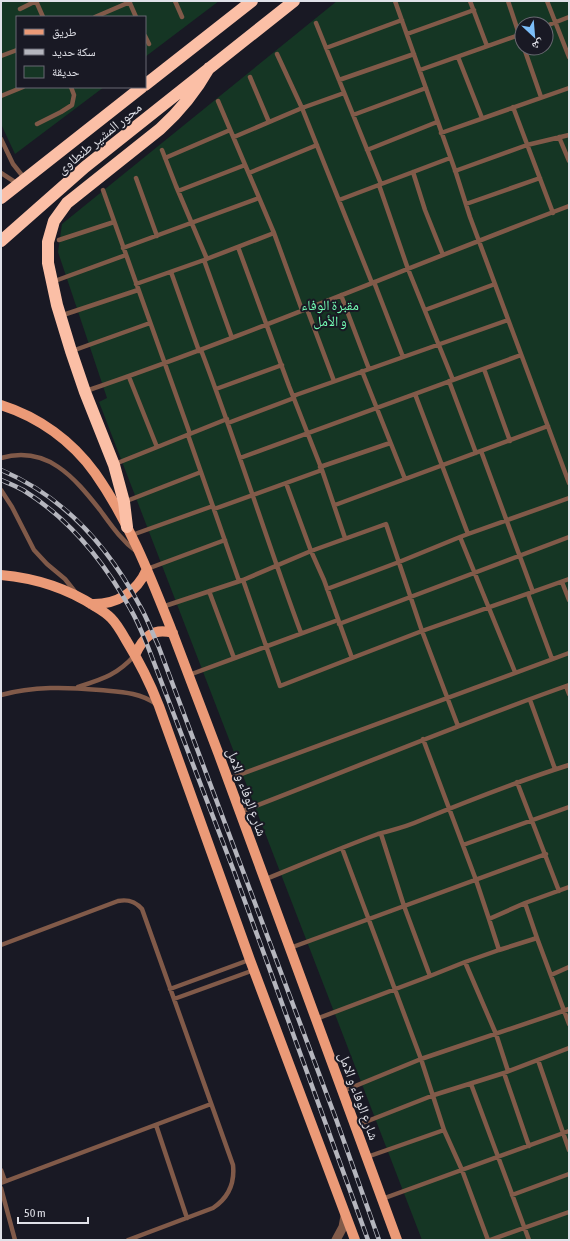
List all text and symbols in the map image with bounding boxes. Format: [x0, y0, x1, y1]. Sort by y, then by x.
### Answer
legend [16, 16, 146, 88]
north arrow [514, 16, 554, 56]
text: طريق [52, 25, 77, 39]
text: ش [529, 35, 546, 53]
text: سكة حديد [52, 45, 96, 59]
text: حديقة [52, 65, 80, 79]
street label: محور المشير طنطاوى [53, 99, 145, 178]
park label: مقبرة الوفاء و الأمل [301, 297, 359, 330]
street label: شارع الوفاء و الامل [222, 746, 270, 839]
street label: شارع الوفاء و الامل [334, 1050, 382, 1143]
scale bar [18, 1199, 88, 1225]
text: 50 m [24, 1206, 46, 1220]

